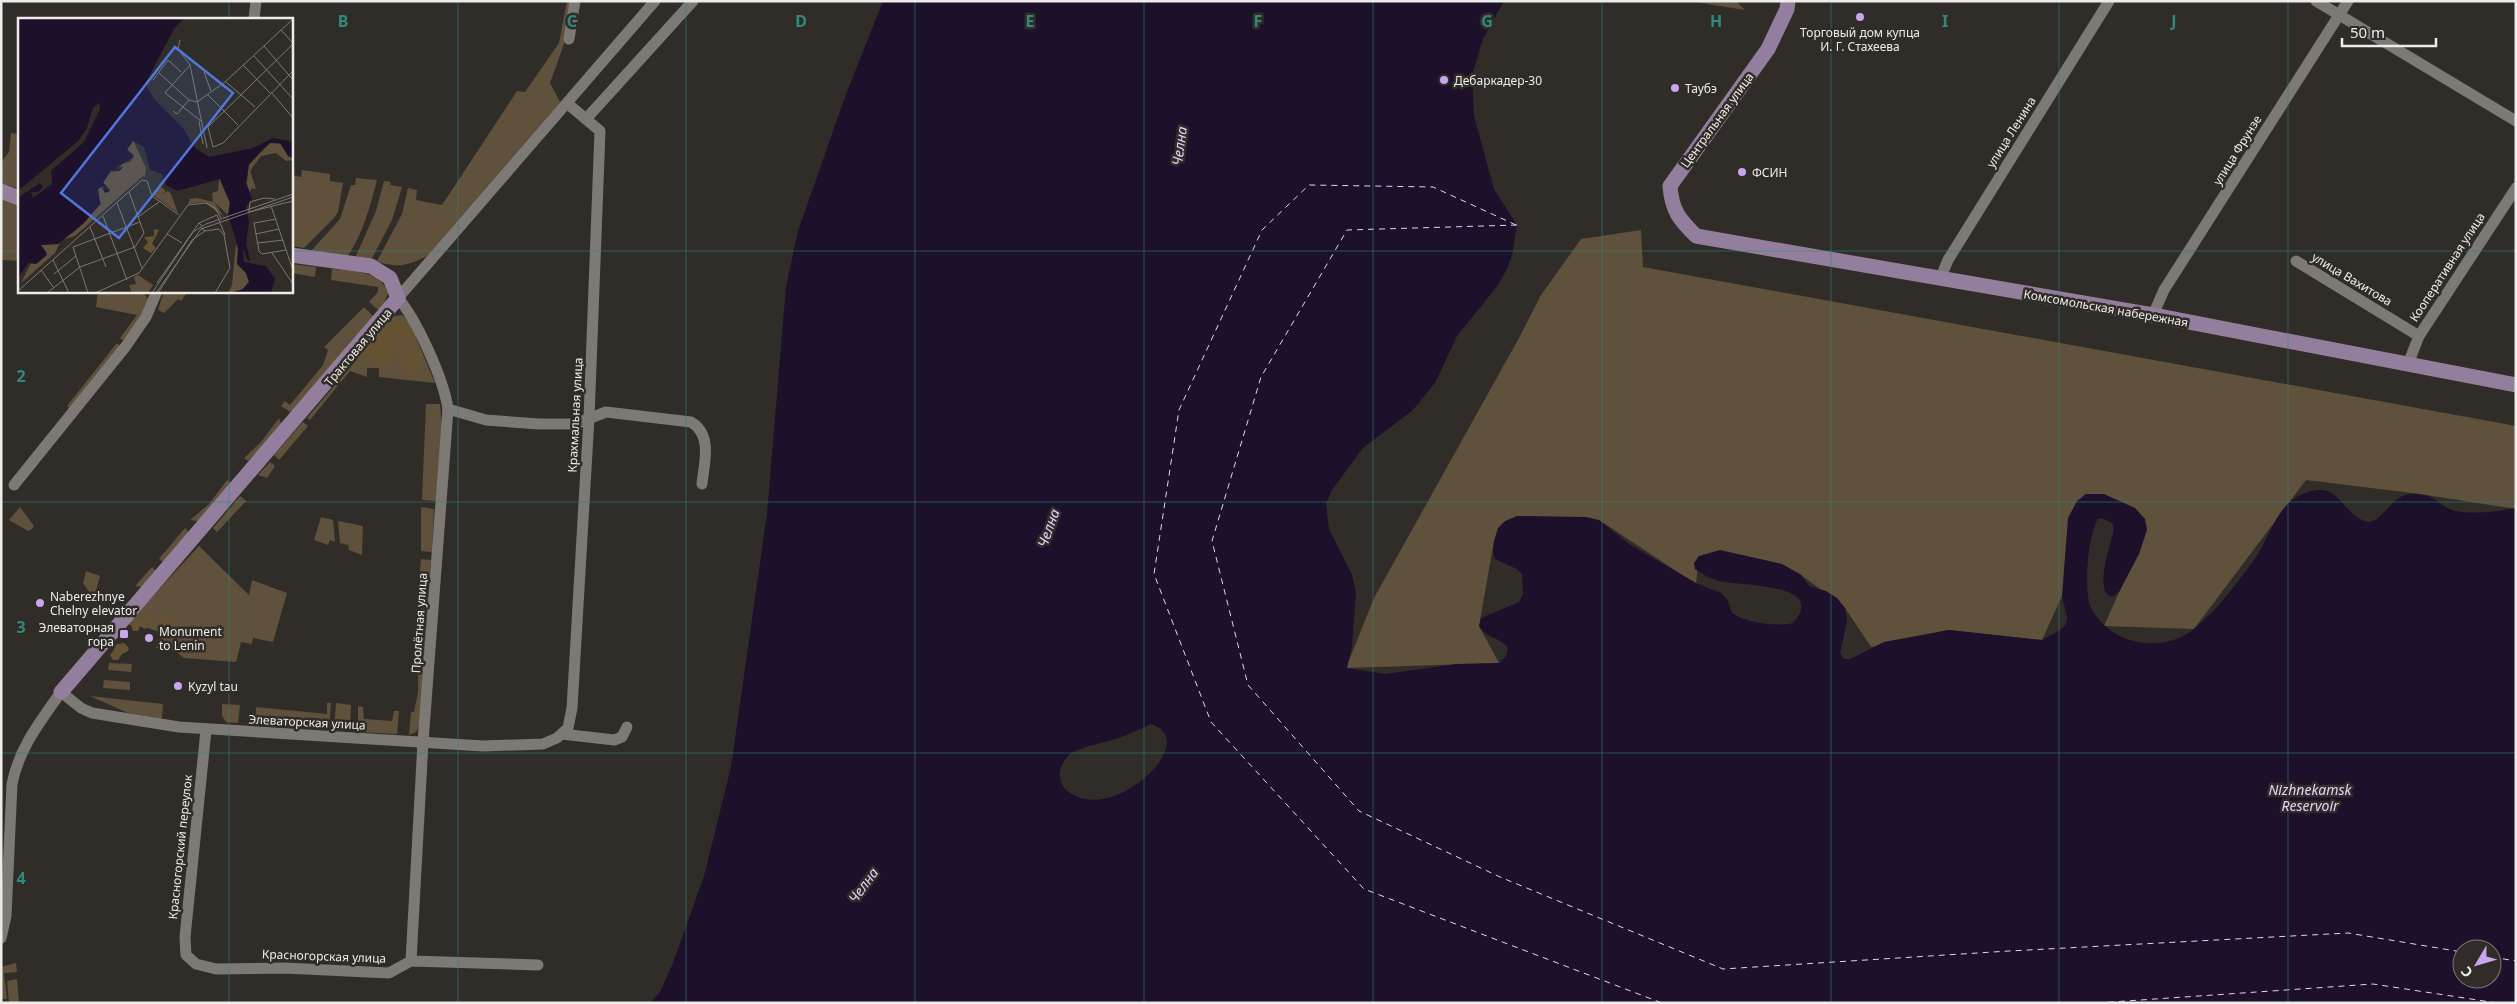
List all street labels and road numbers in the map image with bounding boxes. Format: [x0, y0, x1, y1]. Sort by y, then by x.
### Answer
street label: Центральная улица [1677, 69, 1757, 171]
street label: улица Ленина [1982, 93, 2040, 171]
street label: улица Фрунзе [2209, 111, 2266, 188]
street label: Кооперативная улица [2405, 209, 2489, 325]
street label: улица Вахитова [2309, 248, 2395, 310]
street label: Комсомольская набережная [2022, 285, 2190, 331]
street label: Трактовая улица [320, 304, 396, 390]
street label: Крахмальная улица [564, 357, 586, 473]
street label: Пролётная улица [407, 572, 431, 674]
street label: Элеваторская улица [248, 710, 366, 734]
street label: Красногорский переулок [164, 773, 196, 920]
street label: Красногорская улица [262, 945, 386, 967]

